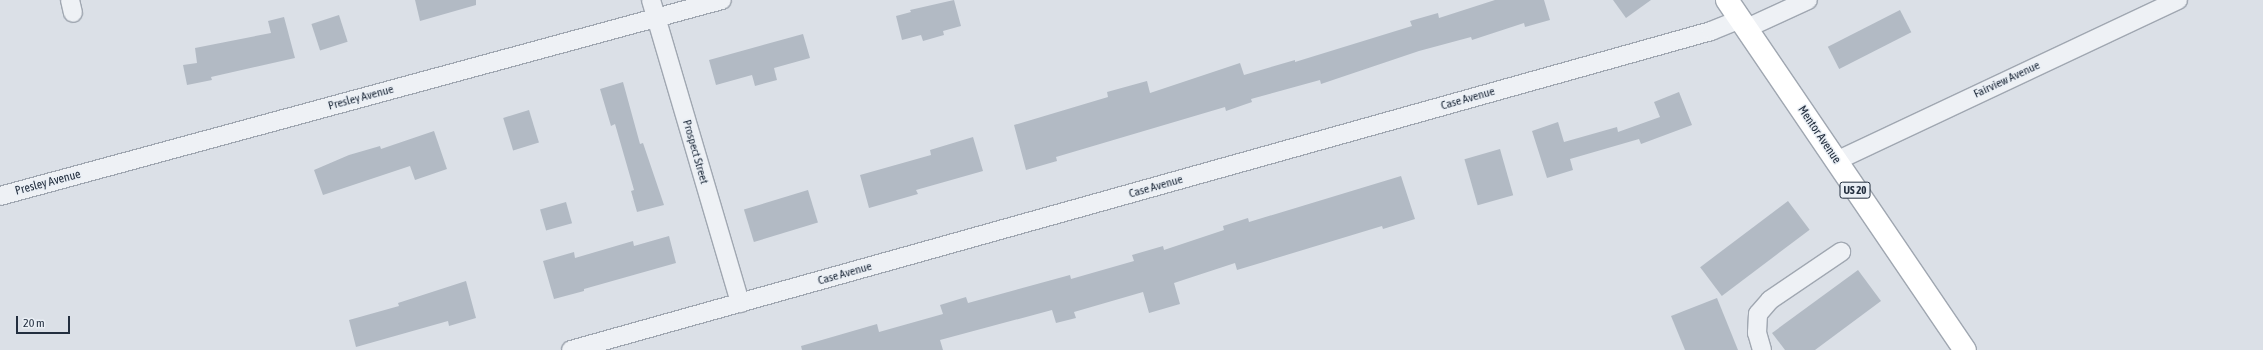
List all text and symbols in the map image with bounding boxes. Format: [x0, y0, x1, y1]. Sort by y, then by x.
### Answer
street label: Fairview Avenue [1972, 58, 2042, 102]
street label: Presley Avenue [327, 82, 395, 114]
street label: Case Avenue [1439, 84, 1497, 114]
street label: Mentor Avenue [1794, 103, 1844, 167]
street label: Prospect Street [679, 118, 711, 186]
street label: Presley Avenue [14, 167, 82, 199]
street label: Case Avenue [1127, 172, 1185, 202]
road number: US 20 [1839, 181, 1871, 199]
street label: Case Avenue [816, 259, 874, 289]
scale bar [18, 308, 72, 334]
text: 20 m [23, 316, 45, 330]

